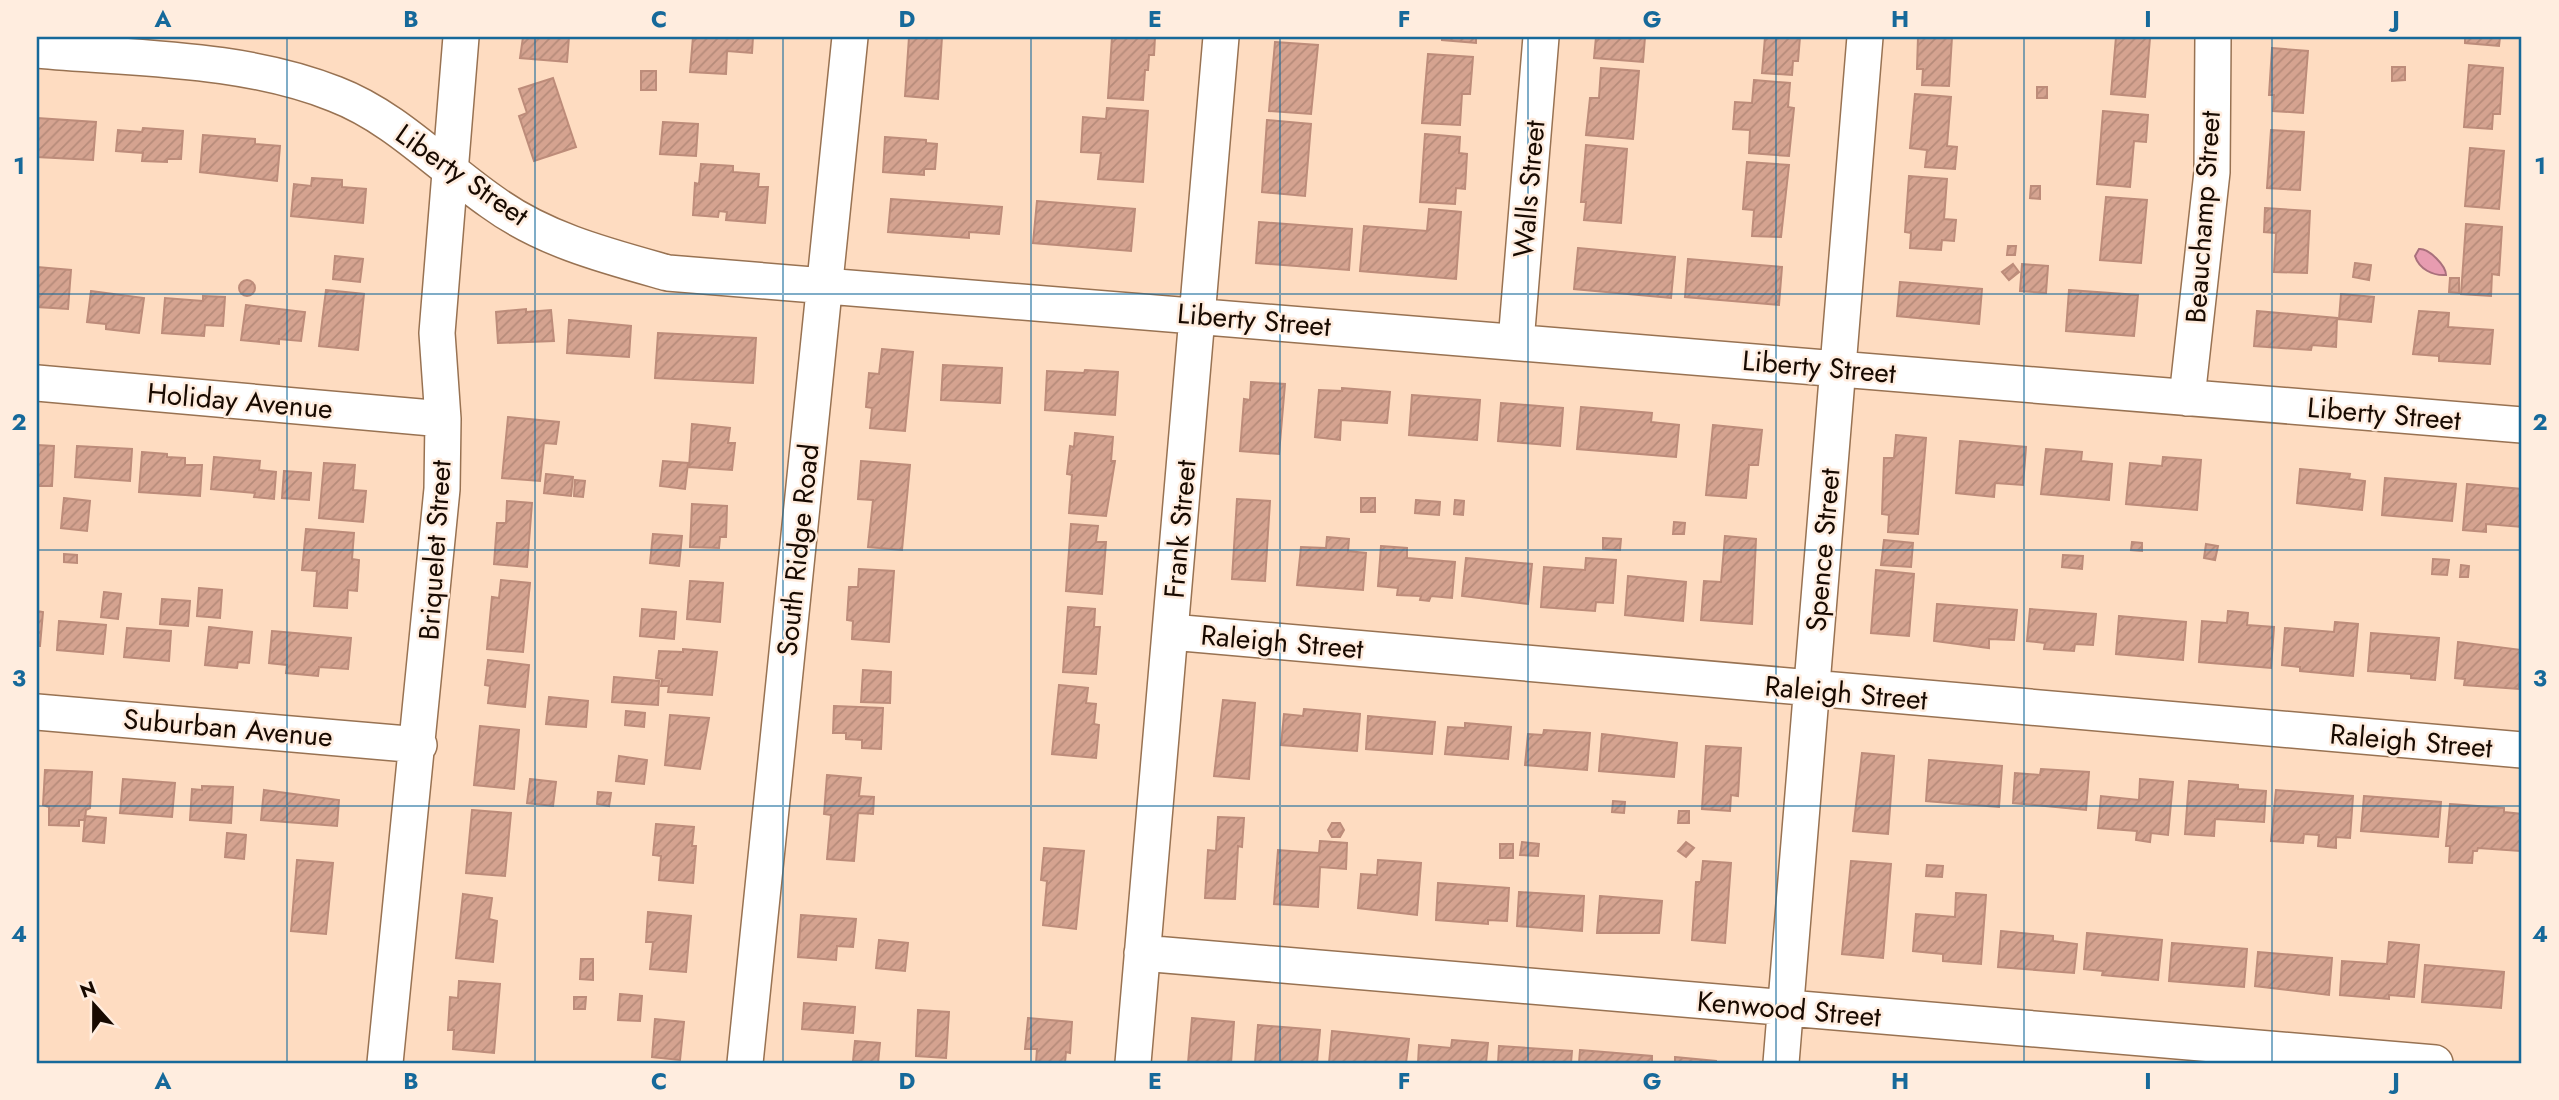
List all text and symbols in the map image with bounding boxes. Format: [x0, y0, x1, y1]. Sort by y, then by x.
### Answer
text: A [154, 2, 172, 36]
text: B [403, 2, 419, 36]
text: C [651, 2, 667, 36]
text: D [899, 2, 916, 36]
text: E [1148, 2, 1162, 36]
text: F [1398, 2, 1410, 36]
text: G [1643, 2, 1661, 36]
text: H [1891, 2, 1909, 36]
text: I [2144, 2, 2152, 36]
text: J [2388, 2, 2400, 36]
street label: Beauchamp Street [2175, 109, 2231, 325]
street label: Liberty Street [387, 114, 537, 236]
street label: Walls Street [1503, 118, 1555, 259]
text: 1 [13, 149, 25, 183]
text: 1 [2534, 149, 2546, 183]
street label: Liberty Street [1175, 293, 1333, 347]
street label: Liberty Street [1740, 340, 1898, 394]
street label: Holiday Avenue [145, 372, 335, 430]
street label: Liberty Street [2305, 387, 2463, 441]
text: 2 [11, 405, 27, 439]
text: 2 [2532, 405, 2548, 439]
street label: South Ridge Road [766, 442, 830, 658]
street label: Briquelet Street [408, 458, 462, 641]
street label: Frank Street [1154, 458, 1206, 600]
street label: Spence Street [1795, 467, 1851, 633]
street label: Raleigh Street [1199, 614, 1365, 670]
text: 3 [12, 661, 26, 695]
text: 3 [2533, 661, 2547, 695]
street label: Raleigh Street [1763, 665, 1929, 721]
street label: Suburban Avenue [122, 698, 334, 758]
street label: Raleigh Street [2328, 713, 2494, 769]
text: 4 [11, 917, 27, 951]
text: 4 [2532, 917, 2548, 951]
north arrow [60, 970, 130, 1040]
text: N [76, 974, 100, 1005]
street label: Kenwood Street [1695, 981, 1883, 1037]
text: A [154, 1064, 172, 1098]
text: B [403, 1064, 419, 1098]
text: C [651, 1064, 667, 1098]
text: D [899, 1064, 916, 1098]
text: E [1148, 1064, 1162, 1098]
text: F [1398, 1064, 1410, 1098]
text: G [1643, 1064, 1661, 1098]
text: H [1891, 1064, 1909, 1098]
text: I [2144, 1064, 2152, 1098]
text: J [2388, 1064, 2400, 1098]

